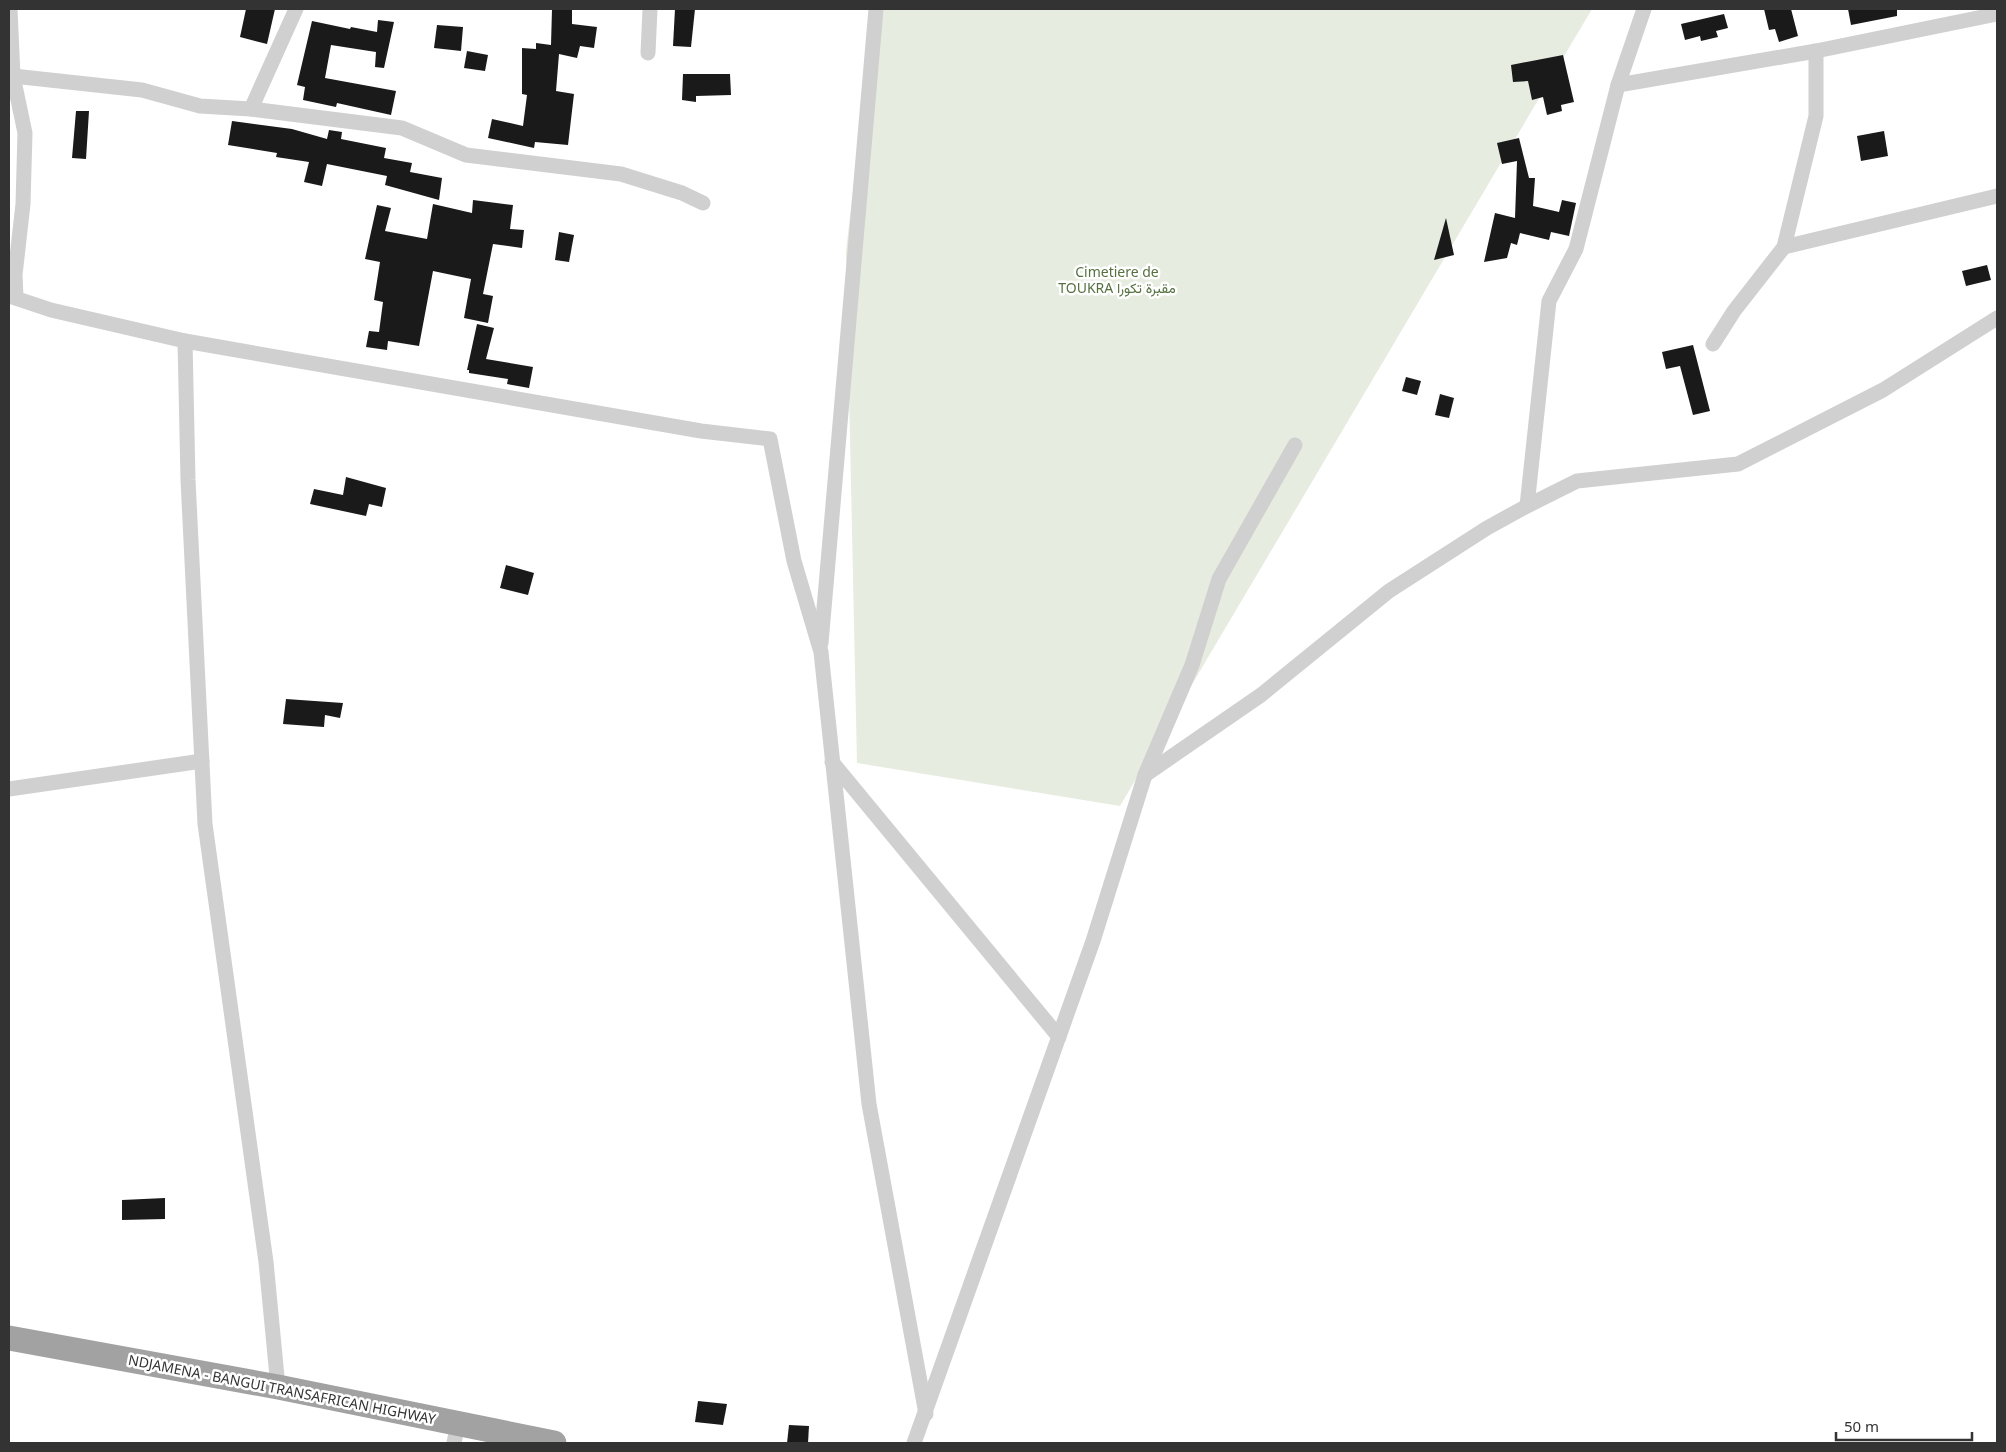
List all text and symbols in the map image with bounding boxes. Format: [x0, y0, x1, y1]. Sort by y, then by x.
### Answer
park label: Cimetiere de TOUKRA مقبرة تكورا [1058, 262, 1176, 297]
street label: NDJAMENA - BANGUI TRANSAFRICAN HIGHWAY [127, 1350, 437, 1428]
scale bar [1836, 1410, 1972, 1442]
text: 50 m [1844, 1416, 1879, 1436]

